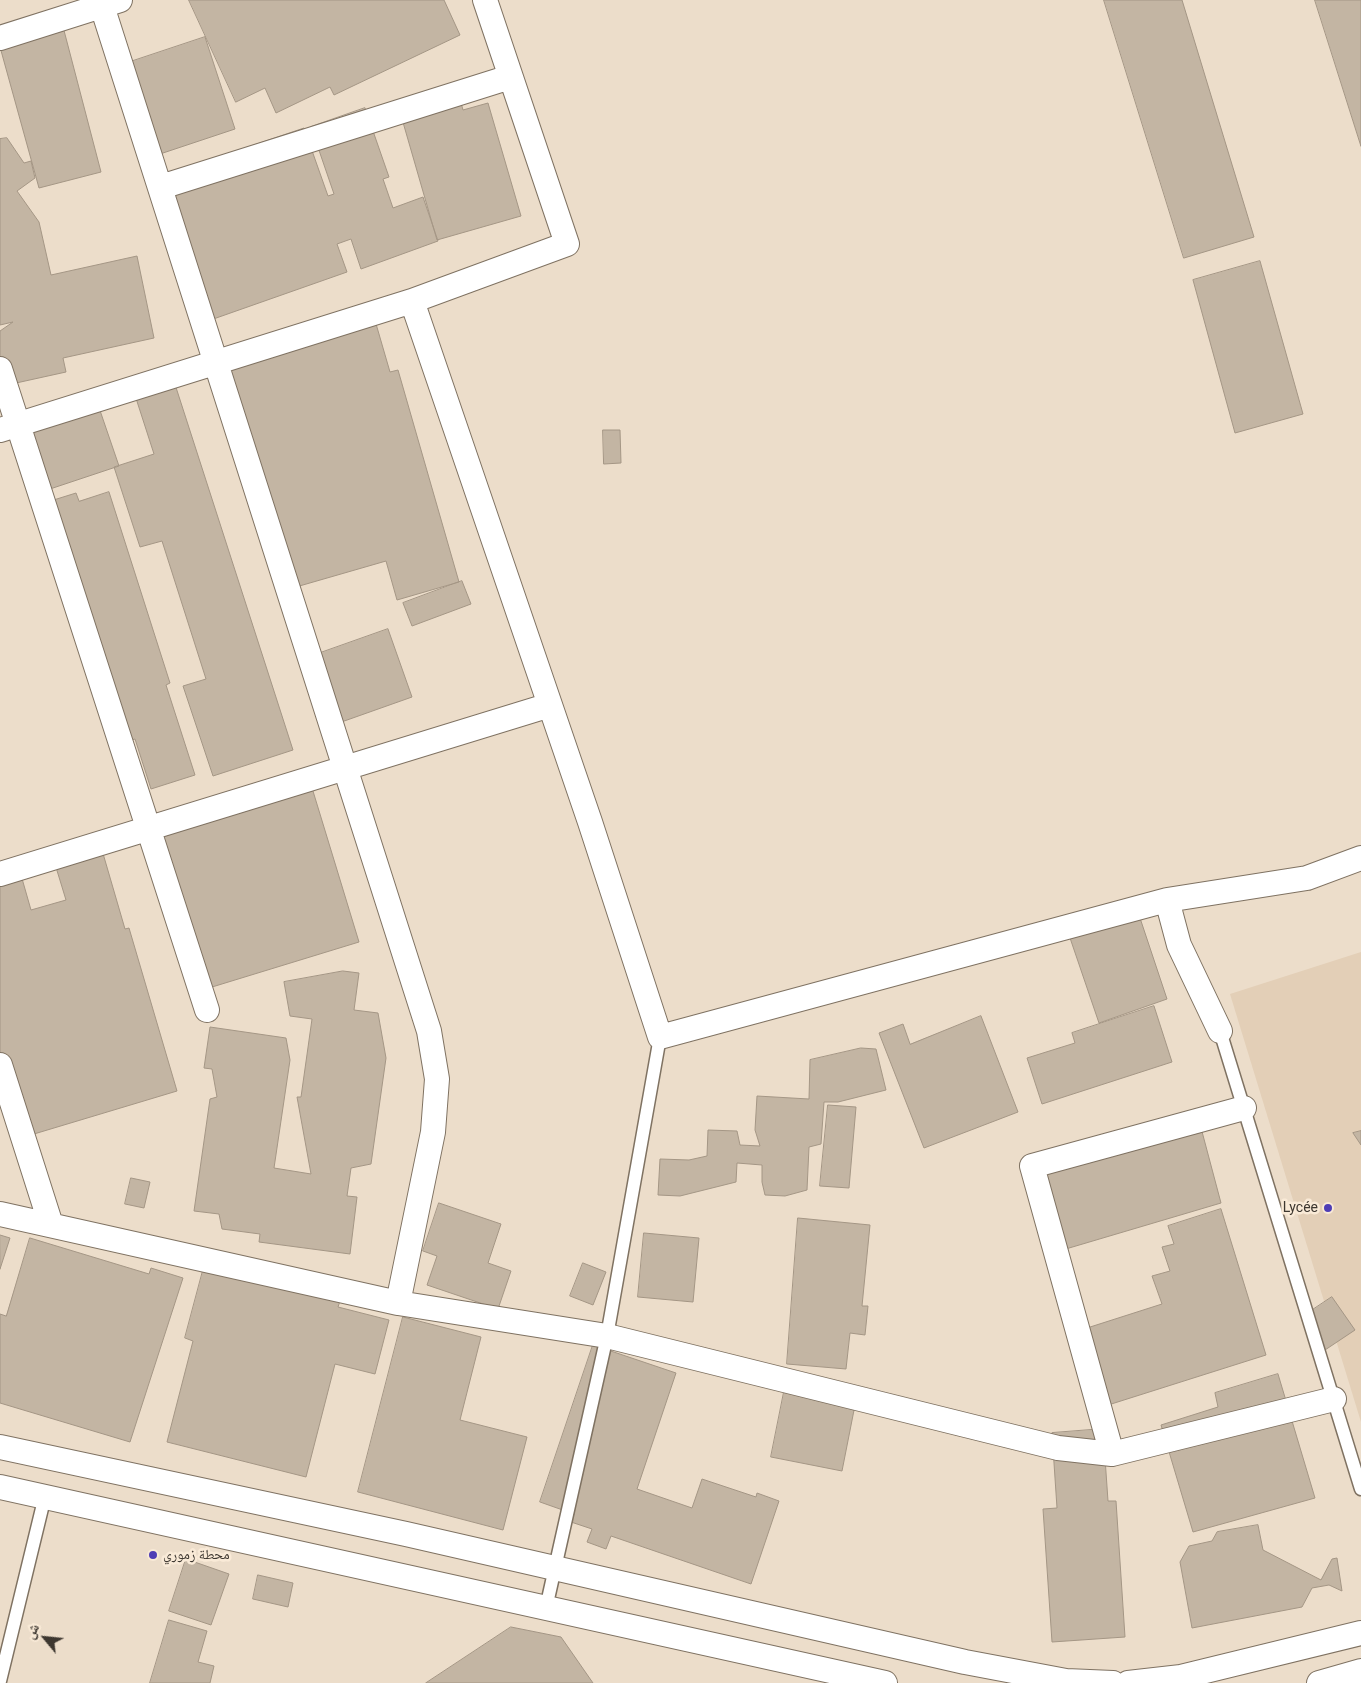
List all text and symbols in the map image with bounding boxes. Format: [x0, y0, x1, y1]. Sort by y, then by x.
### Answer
place label: Lycée [1283, 1200, 1318, 1216]
marker: Lycée [1322, 1202, 1334, 1214]
place label: محطة زموري [163, 1547, 230, 1563]
marker: محطة زموري [147, 1549, 159, 1561]
north arrow [20, 1613, 70, 1663]
text: ش [21, 1621, 42, 1641]

